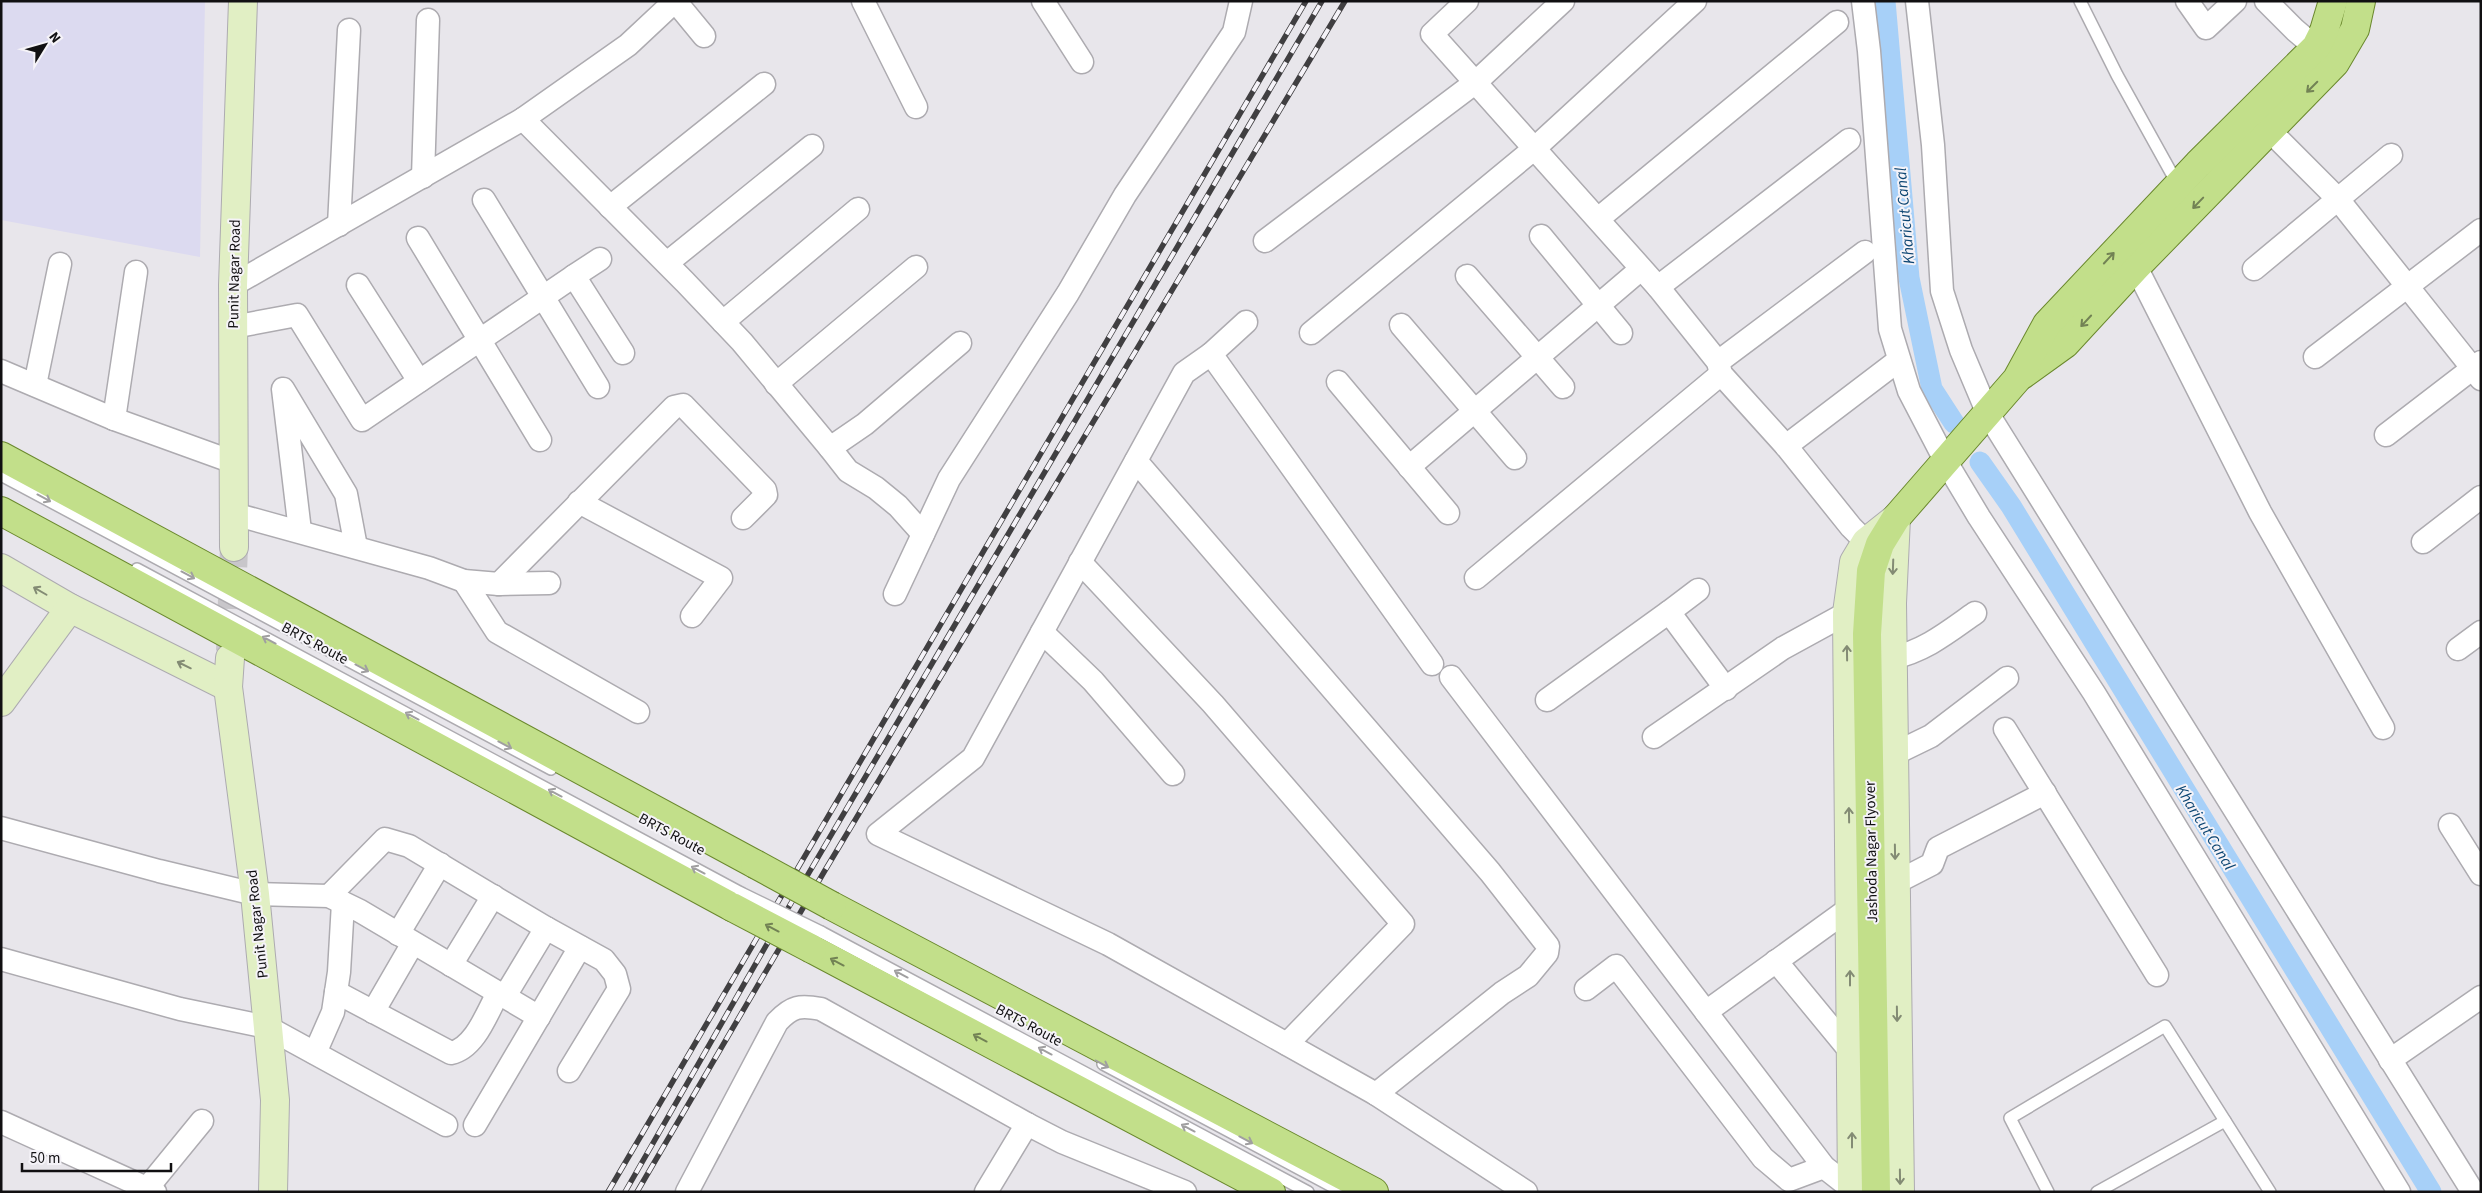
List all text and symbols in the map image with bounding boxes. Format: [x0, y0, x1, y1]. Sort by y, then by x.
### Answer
north arrow [20, 20, 70, 70]
text: N [44, 28, 65, 48]
one-way arrow [2305, 81, 2318, 93]
water label: Kharicut Canal [1890, 167, 1920, 265]
one-way arrow [2192, 197, 2204, 210]
street label: Punit Nagar Road [223, 219, 246, 329]
one-way arrow [2103, 251, 2115, 264]
one-way arrow [2080, 315, 2092, 327]
one-way arrow [37, 493, 52, 503]
one-way arrow [1889, 559, 1898, 575]
one-way arrow [180, 570, 195, 580]
one-way arrow [34, 585, 48, 595]
street label: BRTS Route [278, 617, 352, 670]
one-way arrow [262, 634, 276, 644]
one-way arrow [1842, 645, 1852, 661]
one-way arrow [177, 660, 192, 670]
one-way arrow [354, 663, 369, 673]
one-way arrow [405, 711, 420, 720]
one-way arrow [497, 740, 512, 750]
street label: Jashoda Nagar Flyover [1860, 780, 1883, 923]
water label: Kharicut Canal [2170, 781, 2240, 875]
one-way arrow [548, 788, 563, 797]
one-way arrow [1844, 807, 1854, 824]
street label: BRTS Route [635, 808, 709, 861]
one-way arrow [1890, 844, 1900, 860]
one-way arrow [691, 865, 706, 875]
street label: Punit Nagar Road [241, 869, 274, 979]
one-way arrow [765, 923, 780, 932]
one-way arrow [829, 957, 844, 967]
one-way arrow [895, 969, 909, 979]
one-way arrow [1845, 970, 1855, 986]
street label: BRTS Route [992, 999, 1066, 1052]
one-way arrow [1892, 1006, 1902, 1022]
one-way arrow [973, 1033, 988, 1042]
one-way arrow [1037, 1046, 1052, 1056]
one-way arrow [1094, 1060, 1109, 1069]
one-way arrow [1181, 1122, 1196, 1132]
one-way arrow [1847, 1132, 1856, 1148]
one-way arrow [1238, 1135, 1253, 1145]
scale bar [22, 1140, 171, 1172]
text: 50 m [30, 1148, 60, 1169]
one-way arrow [1895, 1168, 1905, 1185]

